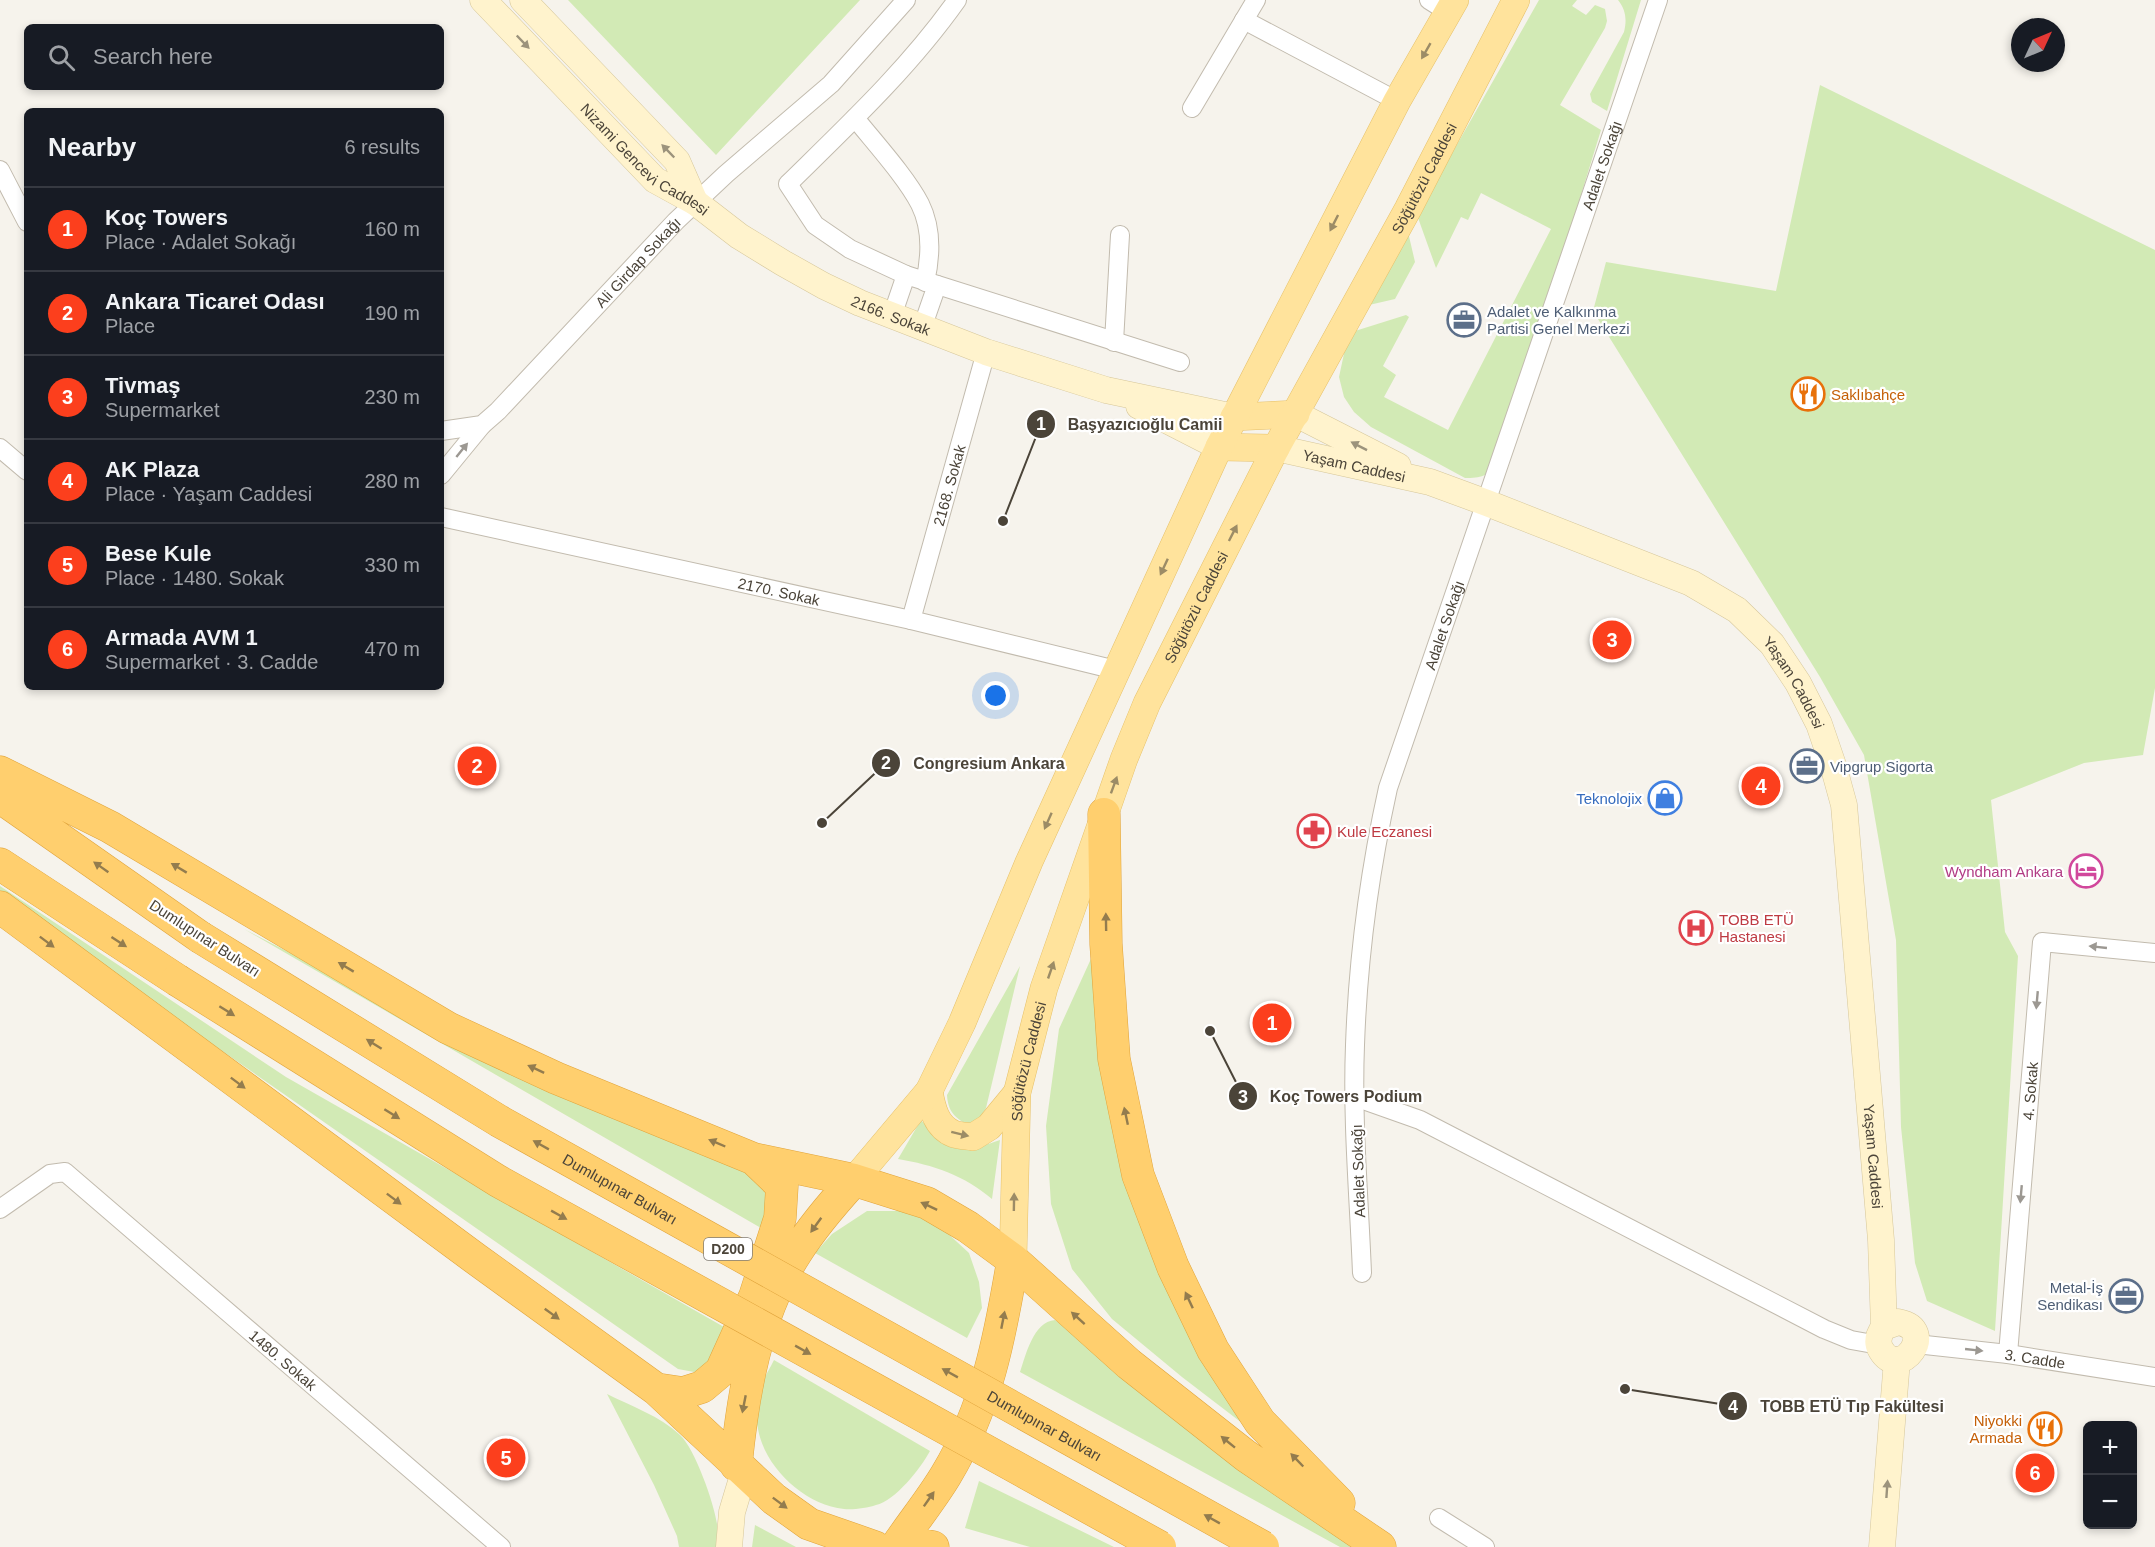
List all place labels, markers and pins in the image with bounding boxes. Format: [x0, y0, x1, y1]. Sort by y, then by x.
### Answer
office icon: Adalet ve Kalkınma Partisi Genel Merkezi [1446, 302, 1482, 338]
place label: Adalet ve Kalkınma Partisi Genel Merkezi [1487, 303, 1630, 337]
restaurant icon: Saklıbahçe [1790, 376, 1826, 412]
place label: Saklıbahçe [1831, 386, 1905, 403]
callout: Başyazıcıoğlu Camii [1026, 407, 1235, 441]
pin: 3 [1592, 618, 1632, 662]
pin: 2 [458, 744, 496, 789]
callout: Congresium Ankara [871, 746, 1077, 780]
office icon: Vipgrup Sigorta [1789, 748, 1825, 784]
place label: Vipgrup Sigorta [1830, 758, 1934, 775]
pin: 4 [1742, 764, 1780, 808]
shop icon: Teknolojix [1647, 780, 1683, 816]
place label: Teknolojix [1576, 790, 1642, 807]
pharmacy icon: Kule Eczanesi [1296, 813, 1332, 849]
place label: Kule Eczanesi [1337, 823, 1432, 840]
hotel icon: Wyndham Ankara [2068, 853, 2104, 889]
place label: Wyndham Ankara [1945, 863, 2064, 880]
hospital icon: TOBB ETÜ Hastanesi [1678, 910, 1714, 946]
place label: TOBB ETÜ Hastanesi [1719, 911, 1794, 945]
pin: 1 [1252, 1000, 1292, 1046]
callout: Koç Towers Podium [1228, 1079, 1435, 1113]
office icon: Metal-İş Sendikası [2108, 1278, 2144, 1314]
place label: Metal-İş Sendikası [2037, 1279, 2103, 1313]
callout: TOBB ETÜ Tıp Fakültesi [1718, 1389, 1956, 1423]
restaurant icon: Niyokki Armada [2027, 1411, 2063, 1447]
place label: Niyokki Armada [1969, 1412, 2023, 1446]
pin: 5 [486, 1436, 526, 1480]
pin: 6 [2016, 1450, 2054, 1496]

